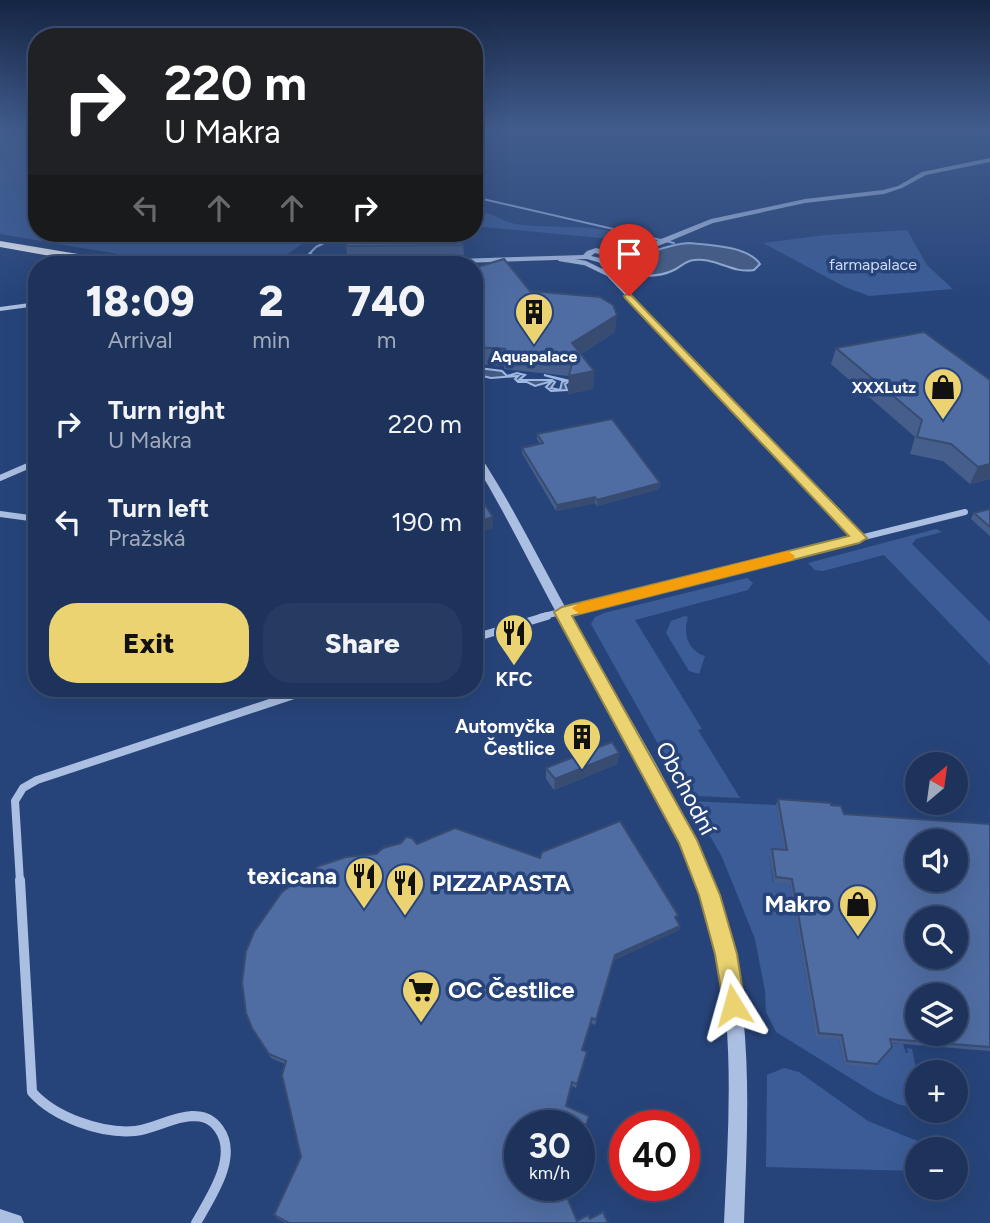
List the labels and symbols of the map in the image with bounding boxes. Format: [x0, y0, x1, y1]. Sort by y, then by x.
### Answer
pin [599, 224, 659, 296]
park label: farmapalace [829, 255, 917, 274]
building icon: Aquapalace [513, 291, 555, 346]
place label: Aquapalace [491, 347, 577, 366]
shop icon: XXXLutz [922, 366, 964, 421]
place label: XXXLutz [852, 378, 916, 397]
restaurant icon: KFC [493, 612, 535, 667]
place label: KFC [496, 668, 533, 691]
place label: Automyčka Čestlice [455, 715, 555, 760]
building icon: Automyčka Čestlice [561, 716, 603, 771]
street label: Obchodní [650, 737, 723, 841]
north arrow [905, 752, 968, 816]
restaurant icon: texicana [343, 855, 385, 910]
place label: texicana [247, 862, 337, 890]
restaurant icon: PIZZAPASTA [384, 862, 426, 917]
place label: PIZZAPASTA [432, 869, 571, 897]
shop icon: Makro [837, 883, 879, 938]
place label: Makro [765, 890, 831, 918]
position arrow [696, 968, 770, 1042]
supermarket icon: OC Čestlice [400, 969, 442, 1024]
place label: OC Čestlice [448, 976, 575, 1004]
speed limit sign: 40 [609, 1110, 700, 1201]

